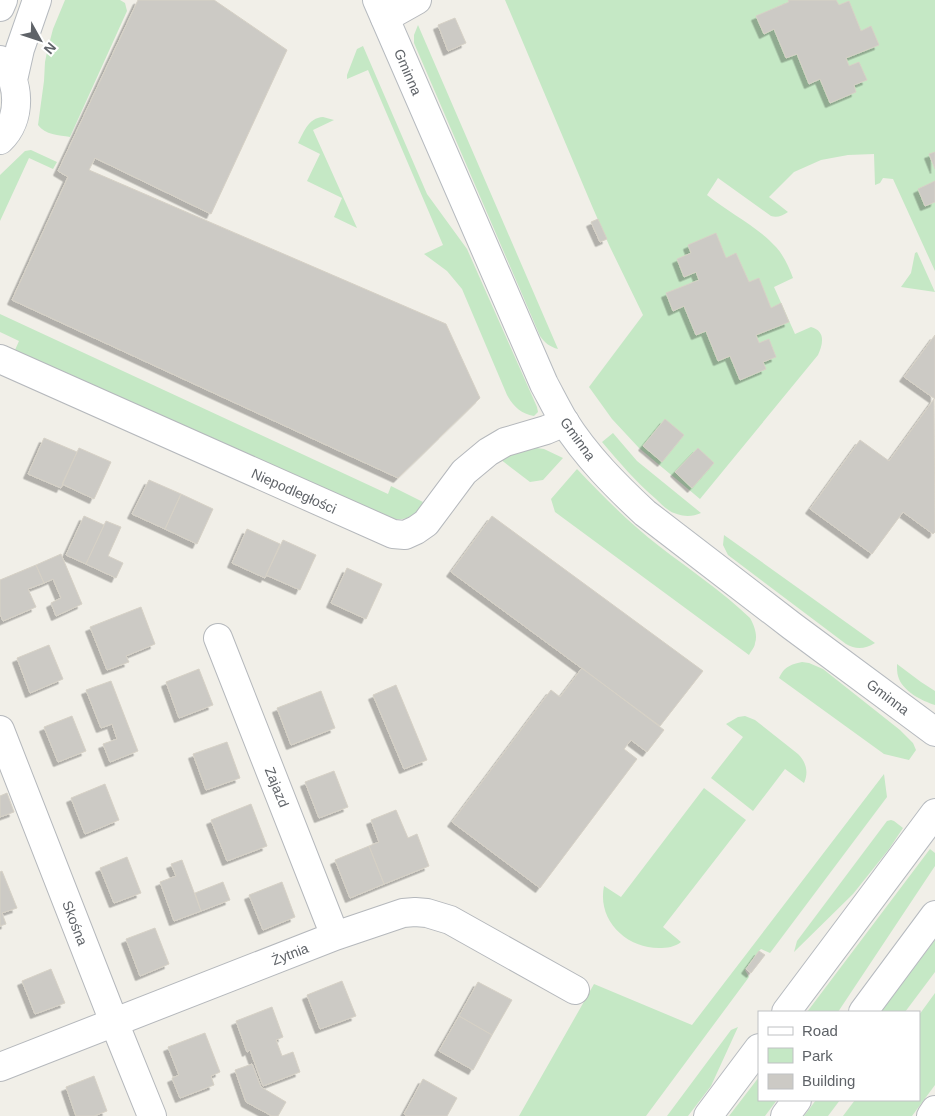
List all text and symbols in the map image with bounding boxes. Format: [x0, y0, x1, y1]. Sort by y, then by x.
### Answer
north arrow [15, 15, 65, 65]
text: N [41, 39, 59, 57]
street label: Gminna [391, 46, 425, 98]
street label: Gminna [557, 414, 599, 464]
street label: Niepodległości [249, 465, 339, 517]
street label: Gminna [864, 676, 913, 718]
street label: Zajazd [262, 765, 292, 809]
street label: Skośna [59, 898, 91, 948]
street label: Żytnia [269, 939, 311, 968]
legend [758, 1011, 920, 1101]
text: Road [802, 1022, 838, 1039]
text: Park [802, 1047, 833, 1064]
text: Building [802, 1072, 855, 1089]

